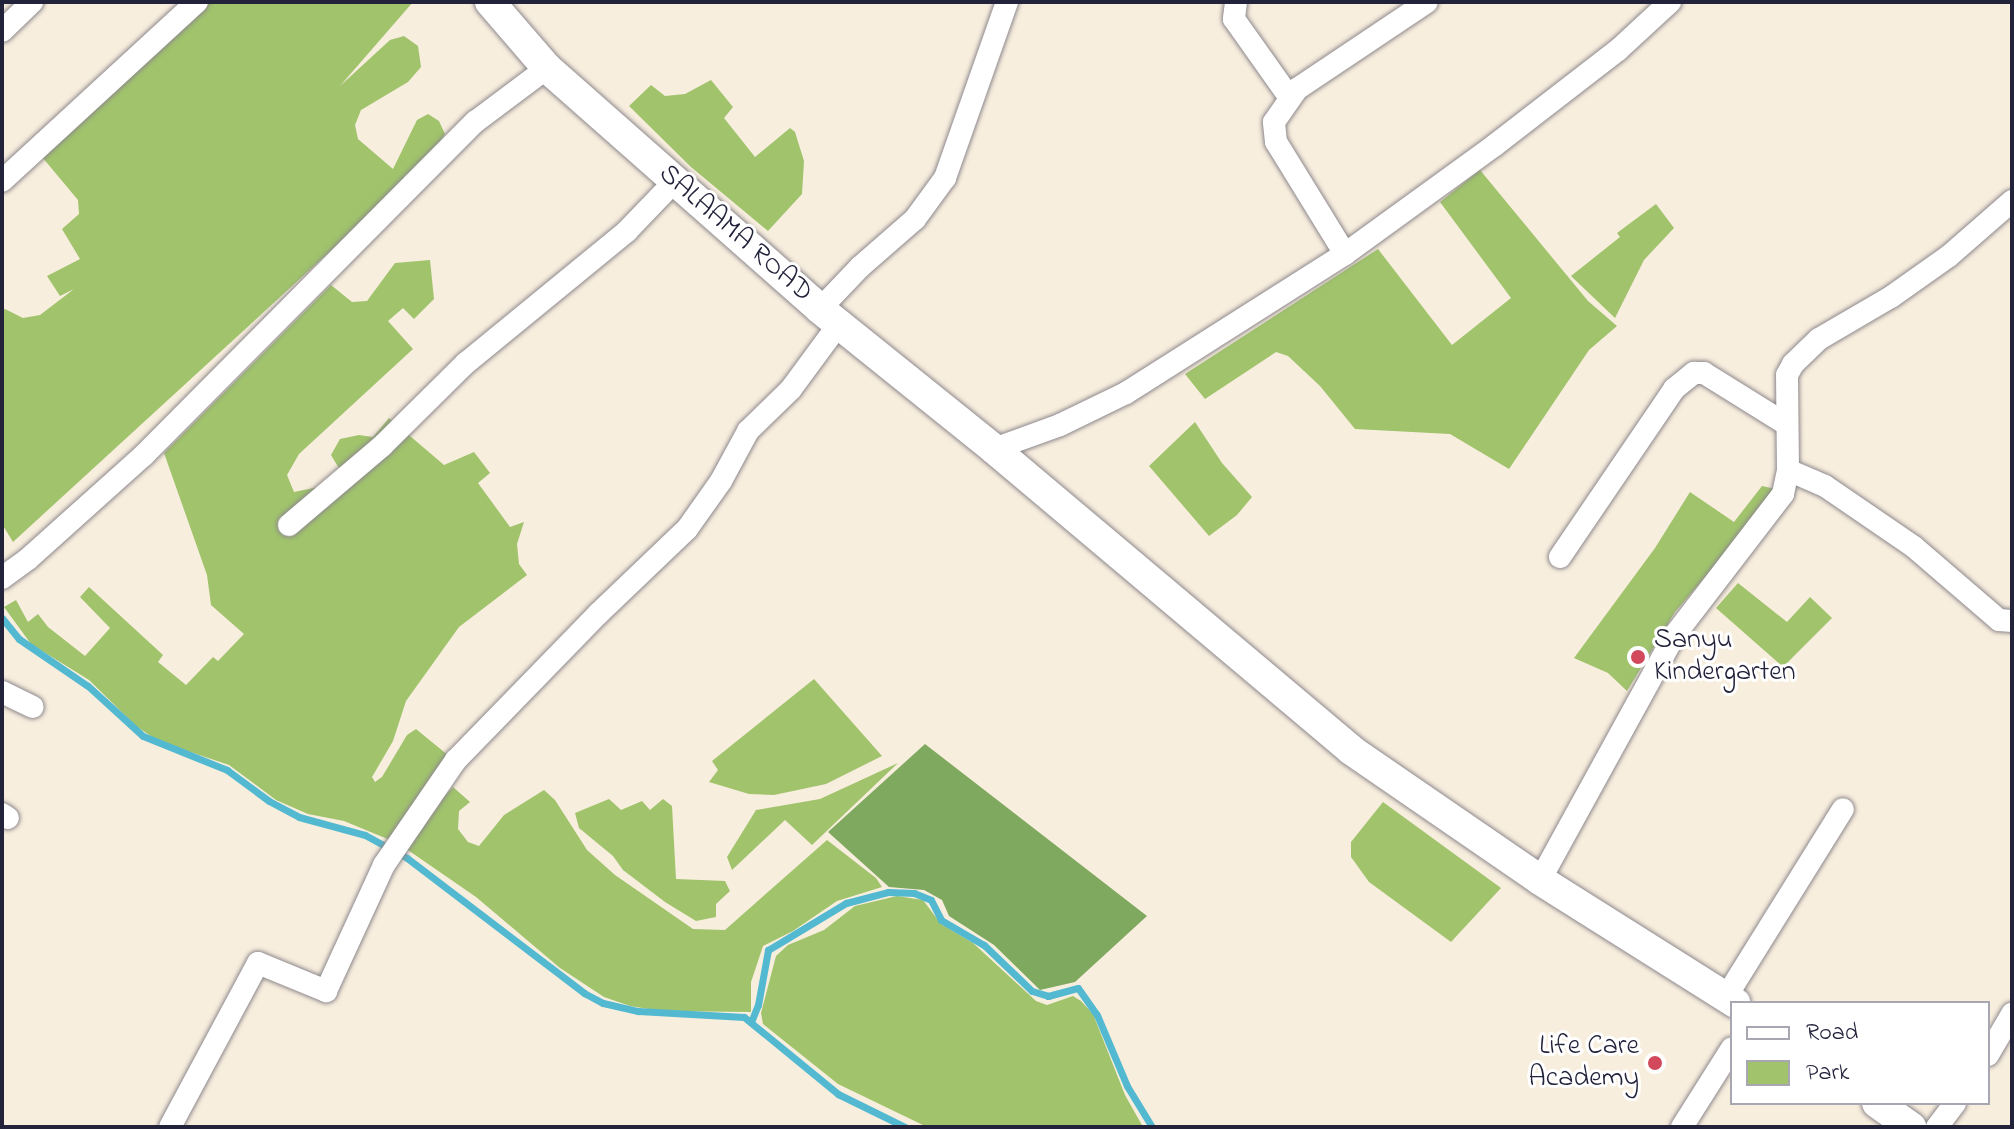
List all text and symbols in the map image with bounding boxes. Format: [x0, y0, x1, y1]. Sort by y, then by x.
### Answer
street label: SALAAMA ROAD [651, 158, 819, 310]
place label: Sanyu Kindergarten [1654, 624, 1796, 690]
marker: Sanyu Kindergarten [1629, 648, 1647, 666]
legend [1730, 1001, 1990, 1105]
text: Road [1806, 1016, 1858, 1051]
place label: Life Care Academy [1529, 1030, 1639, 1096]
marker: Life Care Academy [1646, 1054, 1664, 1072]
text: Park [1806, 1056, 1849, 1091]

